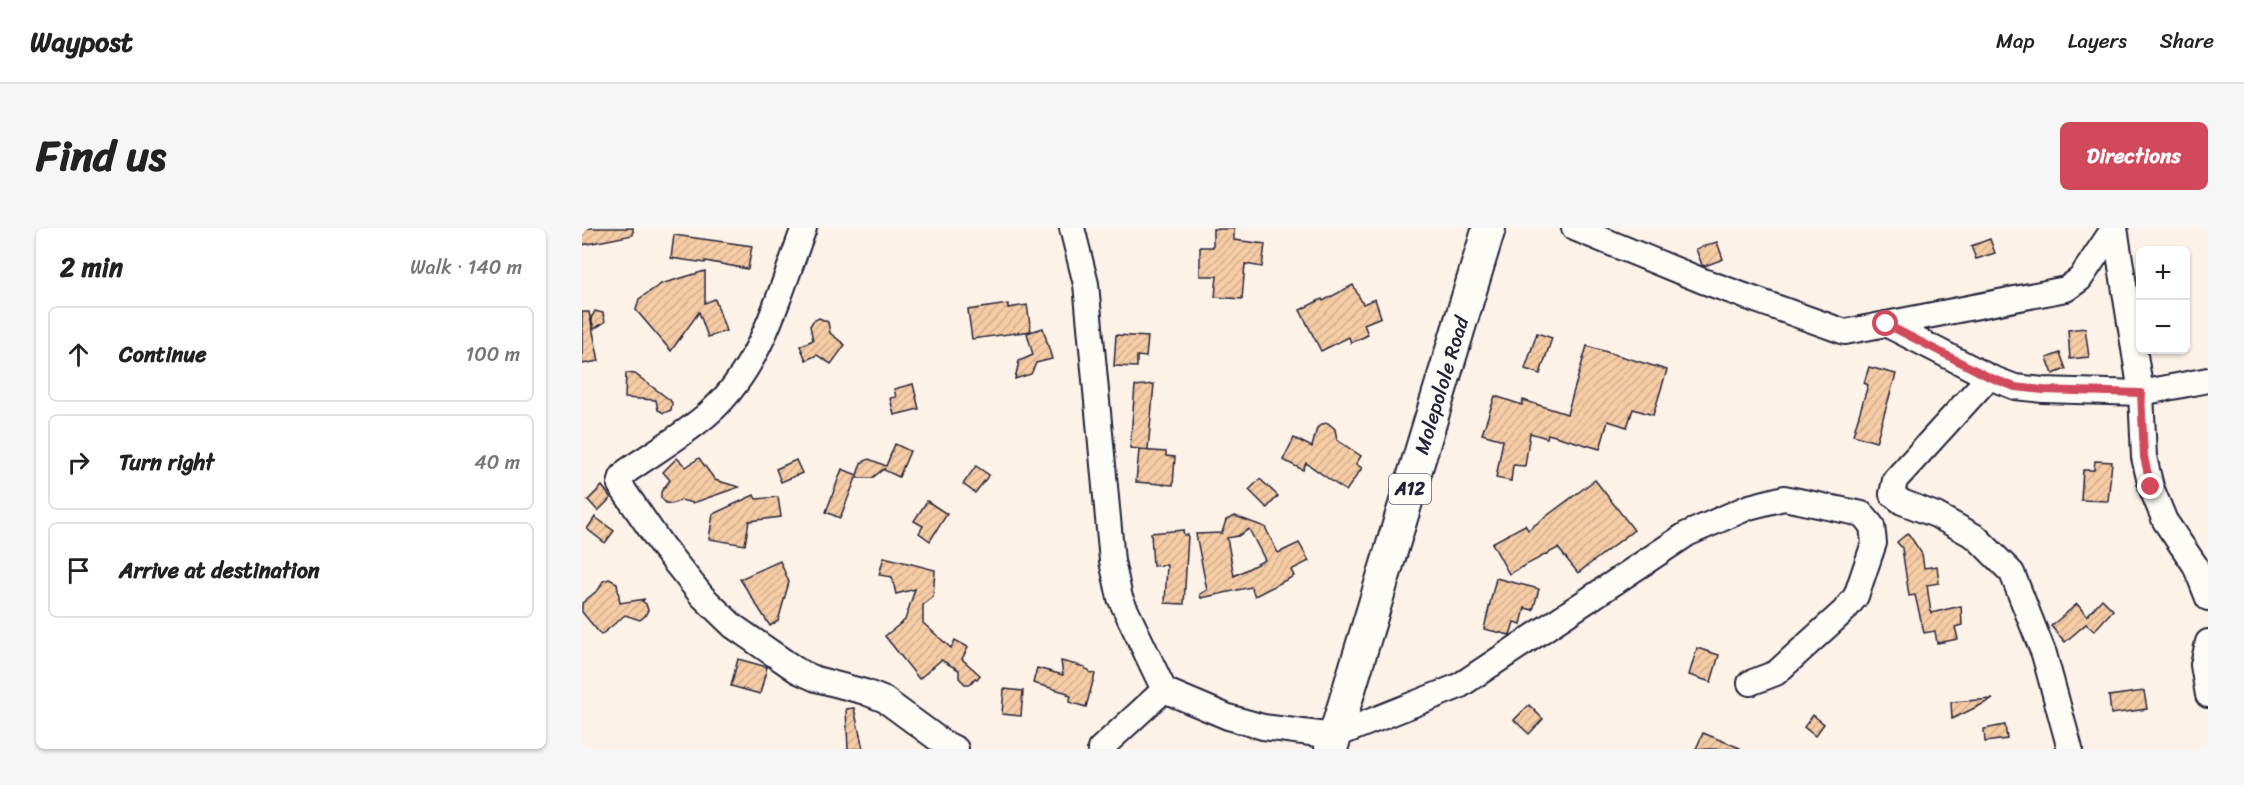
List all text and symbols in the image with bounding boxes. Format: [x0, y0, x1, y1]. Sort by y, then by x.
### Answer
text: Waypost [30, 17, 133, 66]
text: Map [1996, 22, 2035, 60]
text: Layers [2068, 22, 2127, 60]
text: Share [2160, 22, 2214, 60]
text: Find us [36, 119, 166, 193]
button: Directions [2060, 122, 2208, 190]
text: 2 min [60, 244, 123, 290]
map controls [2136, 246, 2190, 354]
button: + [2136, 246, 2190, 300]
text: Walk · 140 m [410, 250, 522, 285]
button: − [2136, 300, 2190, 354]
route start [1872, 310, 1898, 336]
street label: Molepolole Road [1404, 311, 1479, 459]
text: Continue [119, 335, 207, 374]
text: 100 m [466, 337, 520, 372]
icon: ahead [62, 338, 95, 371]
text: Turn right [119, 443, 214, 482]
text: 40 m [474, 445, 520, 480]
icon: right [62, 446, 95, 479]
route end [2137, 473, 2163, 499]
road number: A12 [1389, 474, 1431, 504]
text: Arrive at destination [119, 551, 320, 590]
icon: arrive [62, 554, 95, 587]

